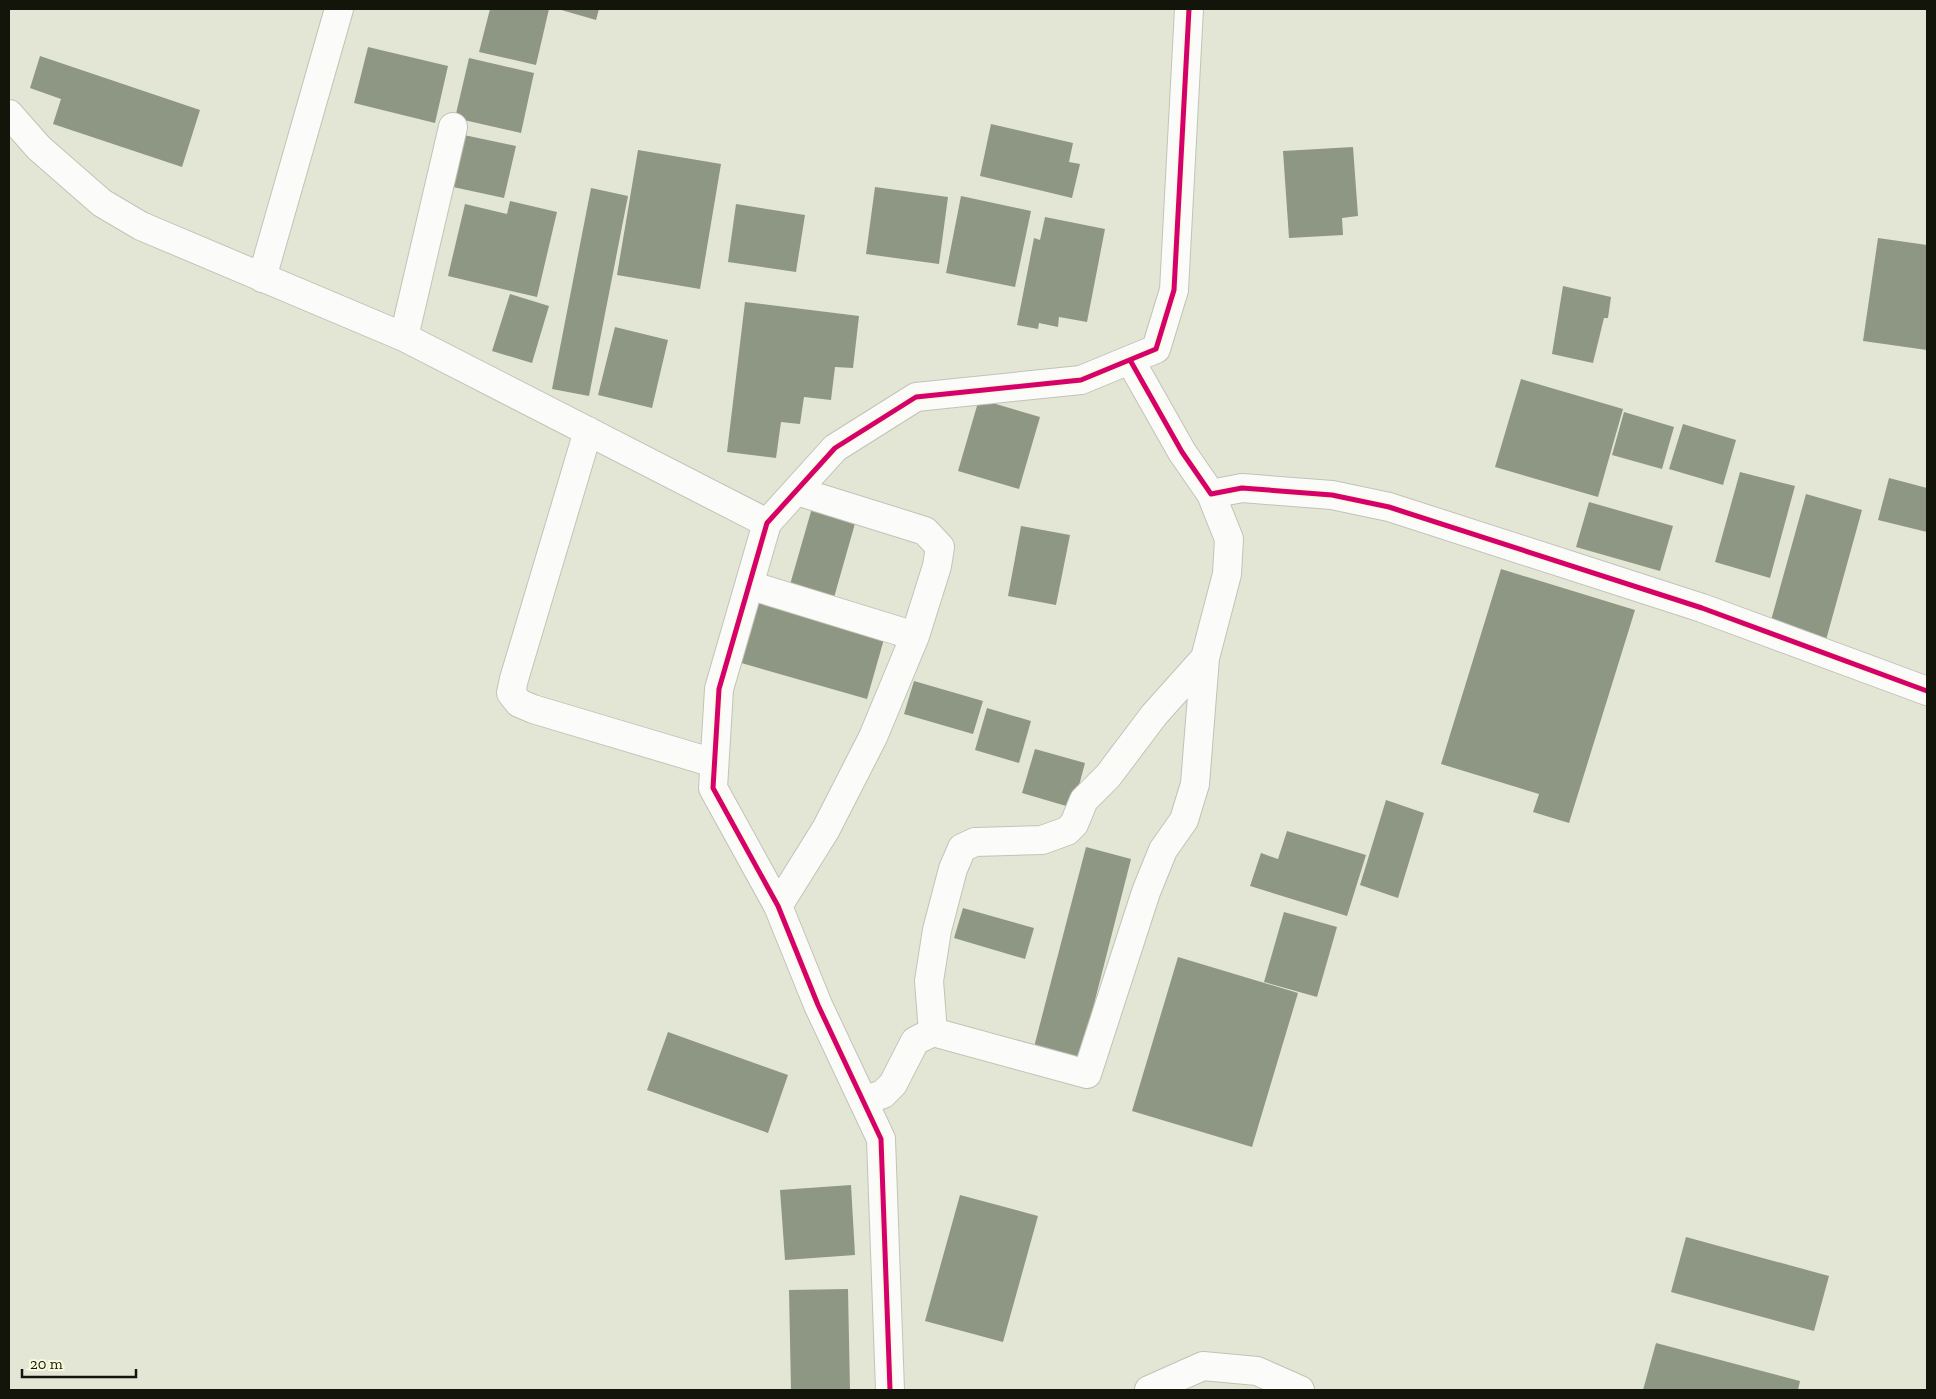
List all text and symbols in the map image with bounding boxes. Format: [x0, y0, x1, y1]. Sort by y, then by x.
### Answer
scale bar [22, 1346, 136, 1378]
text: 20 m [30, 1355, 63, 1373]

